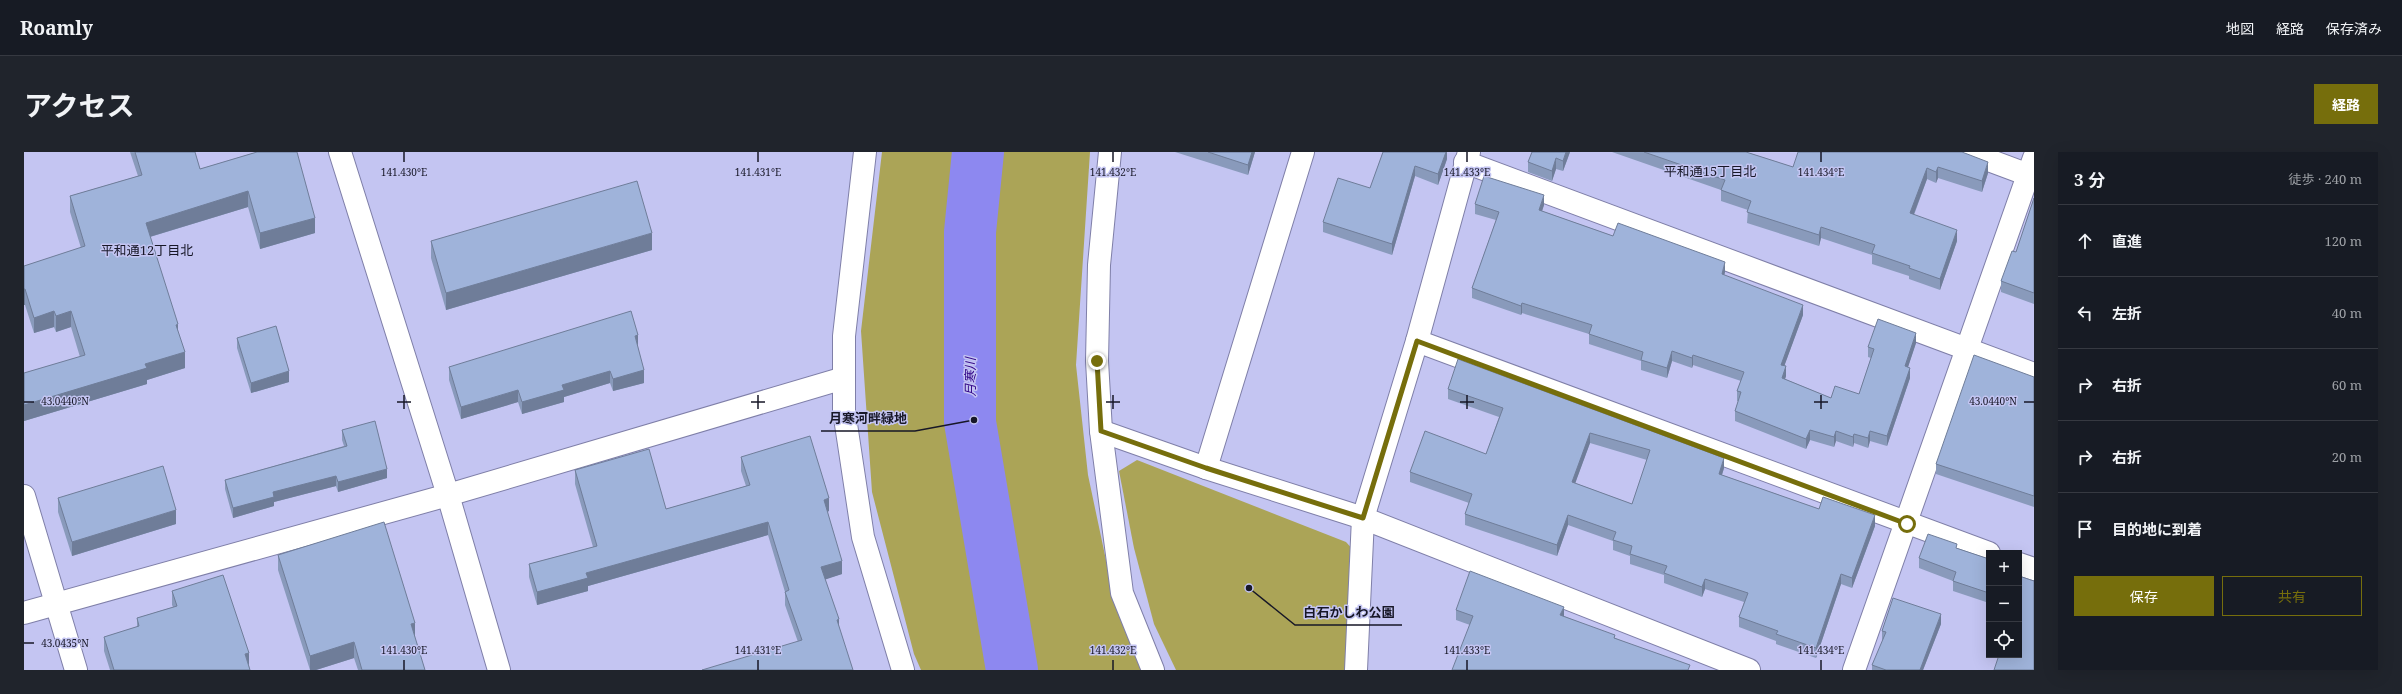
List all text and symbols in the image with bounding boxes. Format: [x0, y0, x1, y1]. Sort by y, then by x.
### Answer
text: Roamly [20, 15, 93, 41]
text: 地図 [2226, 19, 2254, 38]
text: 経路 [2276, 19, 2304, 38]
text: 保存済み [2326, 19, 2382, 38]
button: 経路 [2314, 84, 2378, 124]
text: アクセス [24, 86, 135, 124]
district label: 平和通15丁目北 [1664, 162, 1756, 180]
text: 141.430°E [381, 165, 427, 179]
text: 141.431°E [735, 165, 781, 179]
text: 141.432°E [1090, 165, 1136, 179]
text: 141.433°E [1444, 165, 1490, 179]
text: 141.434°E [1798, 165, 1844, 179]
text: 3 分 [2074, 168, 2105, 191]
text: 徒歩 · 240 m [2289, 170, 2362, 188]
icon: ahead [2074, 230, 2096, 252]
text: 直進 [2112, 231, 2142, 251]
text: 120 m [2325, 232, 2362, 250]
district label: 平和通12丁目北 [101, 241, 193, 259]
icon: left [2074, 302, 2096, 324]
text: 左折 [2112, 303, 2142, 323]
text: 40 m [2332, 304, 2362, 322]
route end [1088, 352, 1106, 370]
water label: 月寒川 [961, 356, 979, 397]
icon: right [2074, 374, 2096, 396]
text: 右折 [2112, 375, 2142, 395]
text: 60 m [2332, 376, 2362, 394]
text: 43.0440°N [41, 394, 89, 408]
text: 43.0440°N [1969, 394, 2017, 408]
callout: 月寒河畔緑地 [821, 406, 915, 431]
text: 月寒河畔緑地 [829, 409, 907, 427]
icon: right [2074, 446, 2096, 468]
text: 右折 [2112, 447, 2142, 467]
text: 20 m [2332, 448, 2362, 466]
route start [1898, 515, 1916, 533]
icon: arrive [2074, 518, 2096, 540]
text: 目的地に到着 [2112, 519, 2202, 539]
map controls [1986, 550, 2022, 658]
button: + [1986, 550, 2022, 586]
button: 保存 [2074, 576, 2214, 616]
button: 共有 [2222, 576, 2362, 616]
button: − [1986, 586, 2022, 622]
callout: 白石かしわ公園 [1295, 600, 1402, 625]
text: 白石かしわ公園 [1303, 603, 1395, 621]
button: locate [1986, 622, 2022, 658]
text: 43.0435°N [41, 636, 89, 650]
text: 141.430°E [381, 643, 427, 657]
text: 141.431°E [735, 643, 781, 657]
text: 141.432°E [1090, 643, 1136, 657]
text: 141.433°E [1444, 643, 1490, 657]
text: 141.434°E [1798, 643, 1844, 657]

